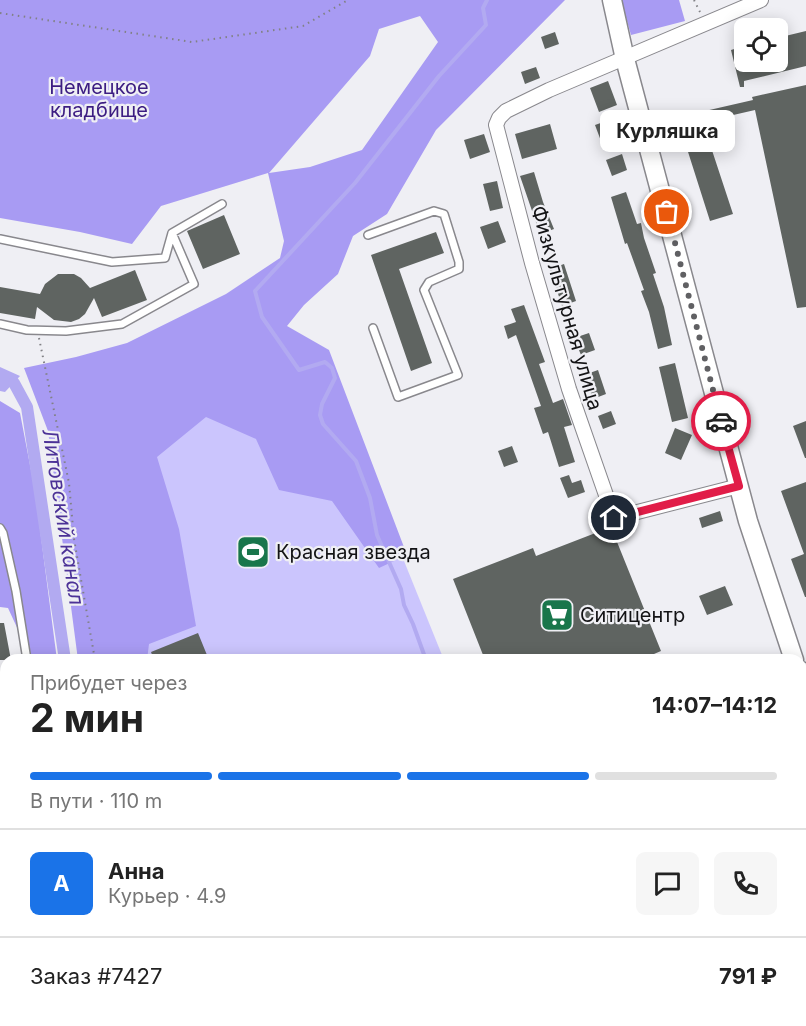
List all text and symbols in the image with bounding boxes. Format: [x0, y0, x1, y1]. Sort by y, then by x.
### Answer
map controls [734, 18, 788, 72]
button: locate [734, 18, 788, 72]
park label: Немецкое кладбище [49, 75, 149, 122]
callout: Курляшка [600, 110, 734, 152]
text: Курляшка [616, 119, 719, 143]
pin [641, 186, 692, 237]
icon: bag [650, 195, 683, 228]
street label: Физкультурная улица [526, 203, 608, 413]
courier [691, 391, 751, 451]
icon: car [705, 405, 738, 438]
water label: Литовский канал [37, 427, 90, 607]
pin [588, 492, 639, 543]
icon: home [597, 501, 630, 534]
sports icon: Красная звезда [235, 534, 271, 570]
place label: Красная звезда [276, 540, 431, 564]
supermarket icon: Ситицентр [539, 597, 575, 633]
place label: Ситицентр [580, 603, 685, 627]
text: Прибудет через [30, 671, 187, 695]
text: 14:07–14:12 [652, 692, 777, 718]
text: 2 мин [30, 694, 144, 741]
text: В пути · 110 m [30, 789, 162, 813]
button: chat [636, 852, 699, 915]
button: phone [714, 852, 777, 915]
text: Анна [108, 858, 165, 884]
text: А [53, 870, 70, 896]
text: Курьер · 4.9 [108, 884, 227, 908]
text: Заказ #7427 [30, 963, 162, 989]
text: 791 ₽ [719, 963, 777, 989]

